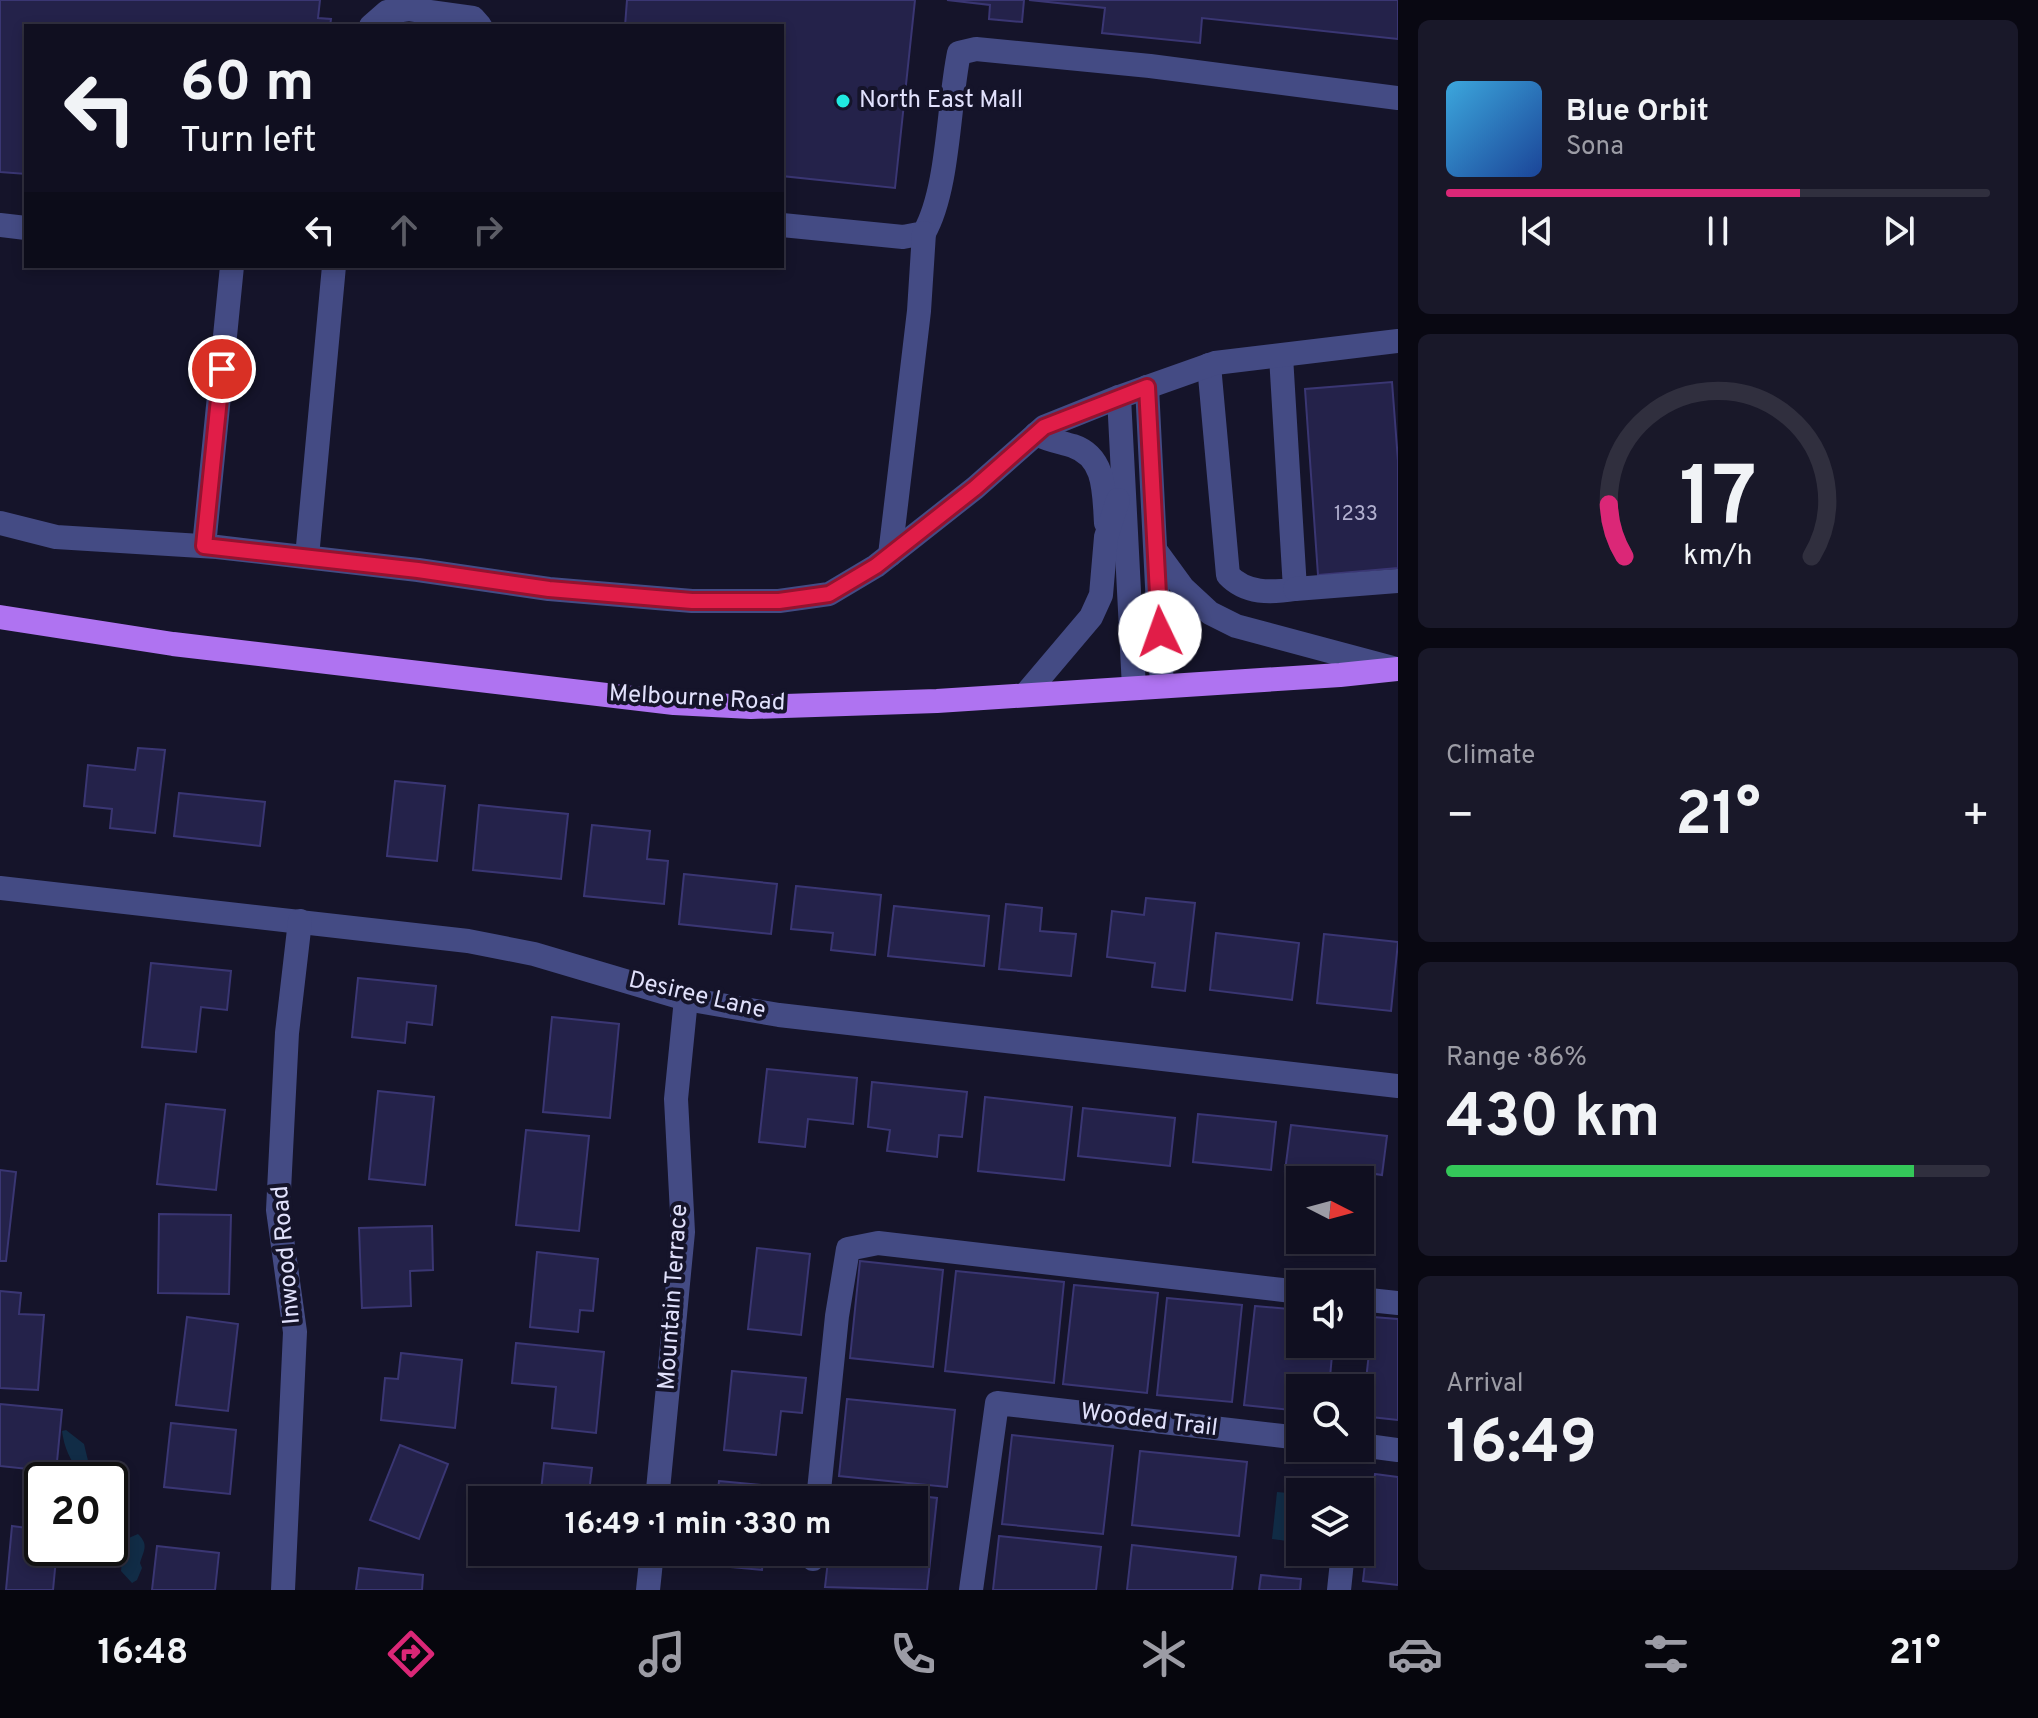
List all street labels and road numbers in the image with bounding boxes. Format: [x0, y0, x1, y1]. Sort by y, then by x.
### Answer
street label: Melbourne Road [608, 679, 786, 719]
street label: Desiree Lane [625, 966, 769, 1026]
street label: Inwood Road [266, 1184, 308, 1326]
street label: Mountain Terrace [653, 1203, 695, 1391]
street label: Wooded Trail [1079, 1398, 1219, 1444]

